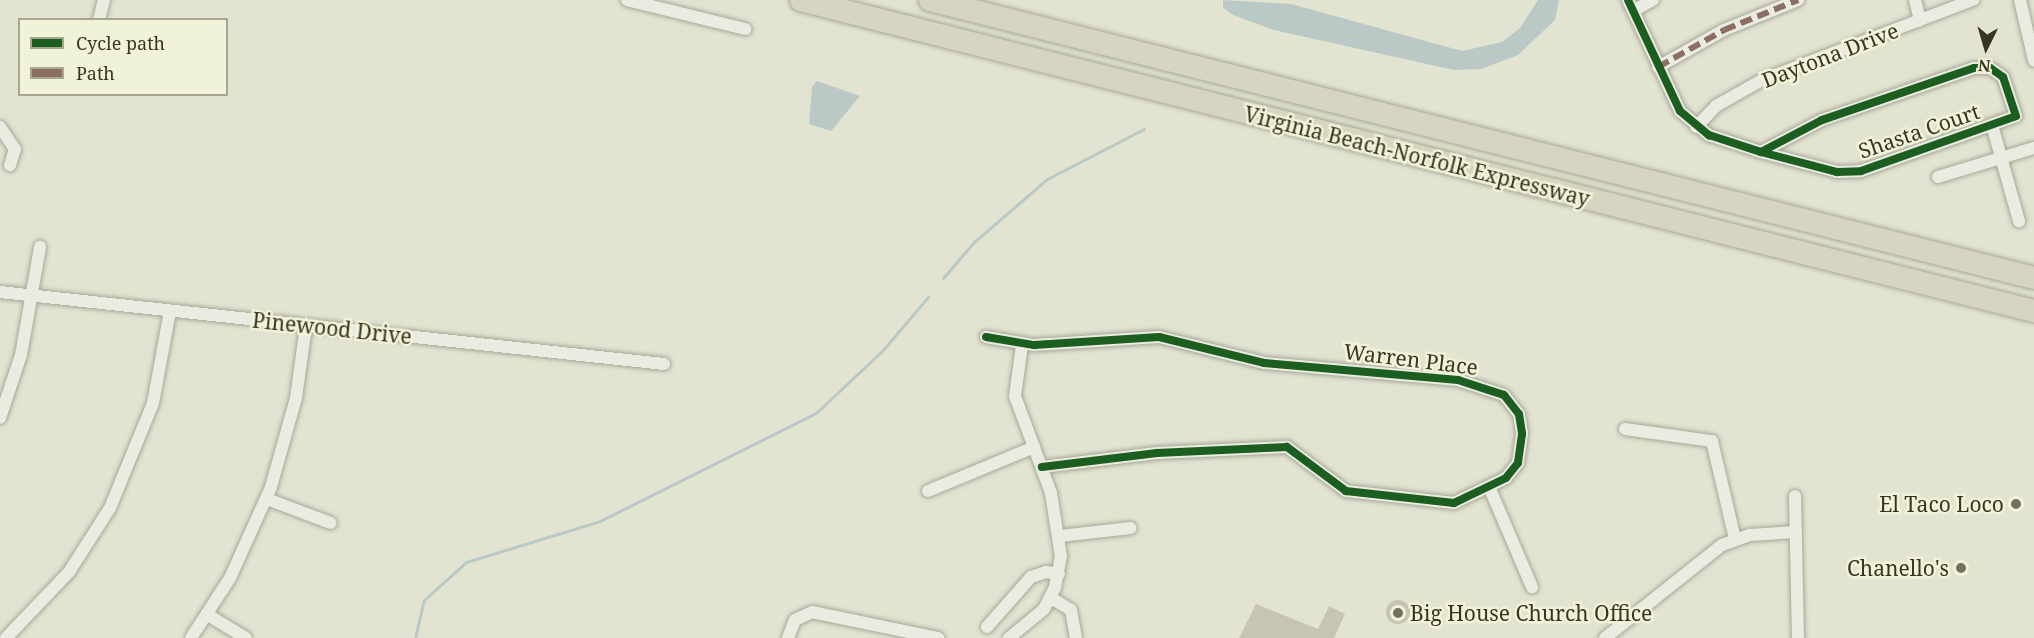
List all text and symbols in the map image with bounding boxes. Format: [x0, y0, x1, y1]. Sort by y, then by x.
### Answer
street label: Daytona Drive [1758, 17, 1902, 93]
legend [18, 18, 228, 96]
north arrow [1956, 18, 2016, 78]
text: Cycle path [76, 31, 165, 55]
text: N [1977, 54, 1992, 77]
text: Path [76, 61, 115, 85]
street label: Shasta Court [1855, 99, 1983, 163]
street label: Virginia Beach-Norfolk Expressway [1242, 101, 1592, 211]
street label: Pinewood Drive [251, 307, 413, 349]
street label: Warren Place [1342, 338, 1480, 380]
place label: El Taco Loco [1879, 491, 2004, 517]
marker: El Taco Loco [2009, 497, 2023, 511]
place label: Chanello's [1847, 555, 1949, 581]
marker: Chanello's [1954, 561, 1968, 575]
place label: Big House Church Office [1410, 600, 1652, 626]
marker: Big House Church Office [1391, 606, 1405, 620]

